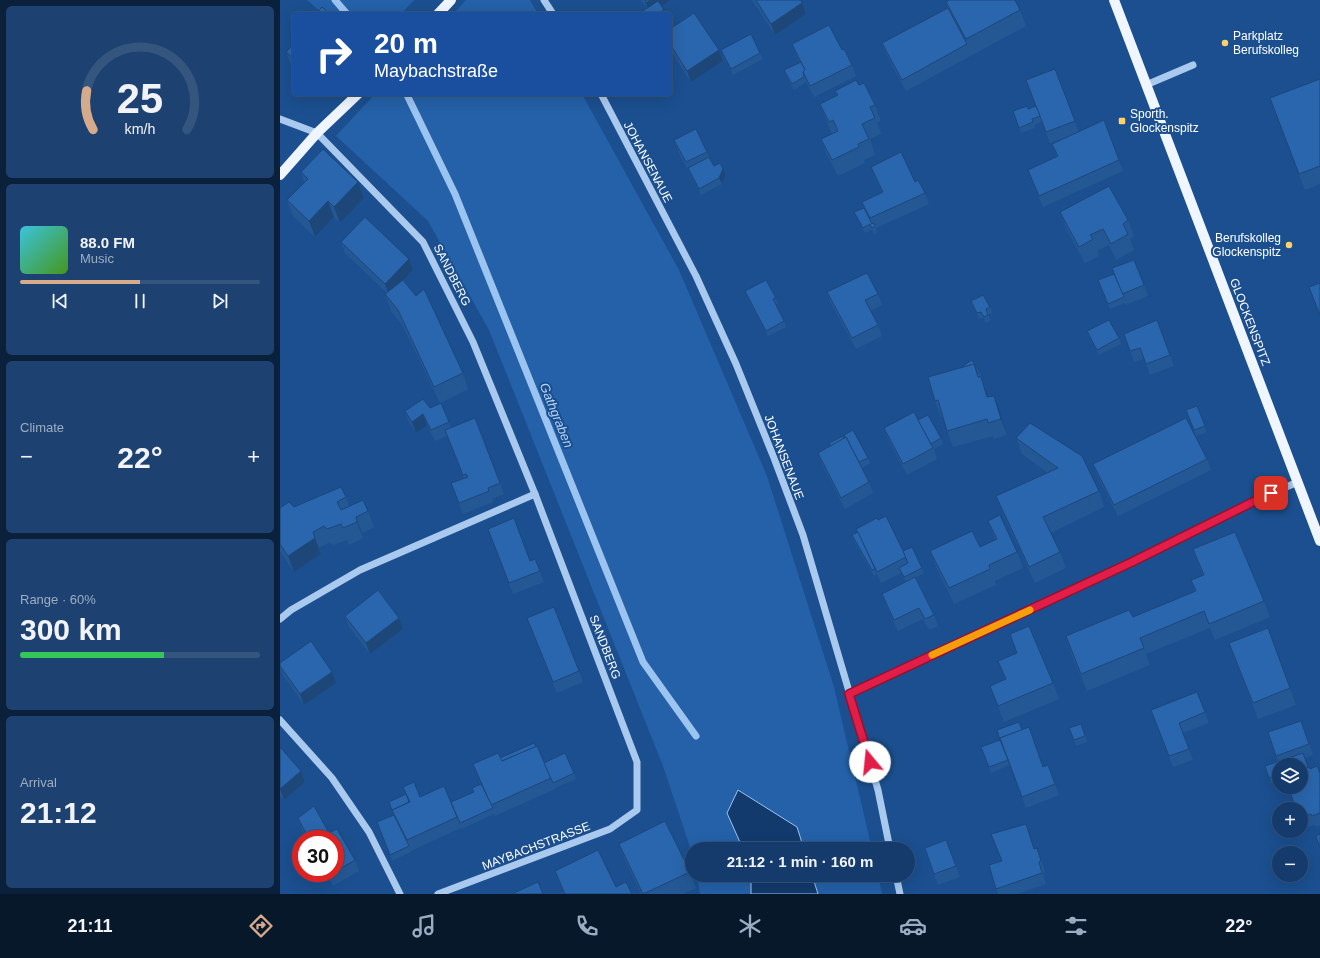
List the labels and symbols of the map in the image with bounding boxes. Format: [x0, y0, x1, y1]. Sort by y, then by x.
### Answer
place label: Parkplatz Berufskolleg [1233, 29, 1299, 57]
marker: Parkplatz Berufskolleg [1220, 38, 1230, 48]
place label: Sporth. Glockenspitz [1130, 107, 1199, 135]
marker: Sporth. Glockenspitz [1117, 116, 1127, 126]
street label: JOHANSENAUE [621, 119, 675, 205]
place label: Berufskolleg Glockenspitz [1212, 231, 1281, 259]
marker: Berufskolleg Glockenspitz [1284, 240, 1294, 250]
street label: SANDBERG [430, 242, 474, 308]
street label: GLOCKENSPITZ [1227, 276, 1273, 368]
water label: Gathgraben [537, 381, 576, 450]
street label: JOHANSENAUE [761, 412, 807, 502]
pin [1254, 476, 1288, 510]
street label: SANDBERG [586, 613, 624, 681]
position arrow [849, 741, 891, 783]
street label: MAYBACHSTRASSE [480, 819, 592, 873]
speed limit sign: 30 [292, 830, 344, 882]

